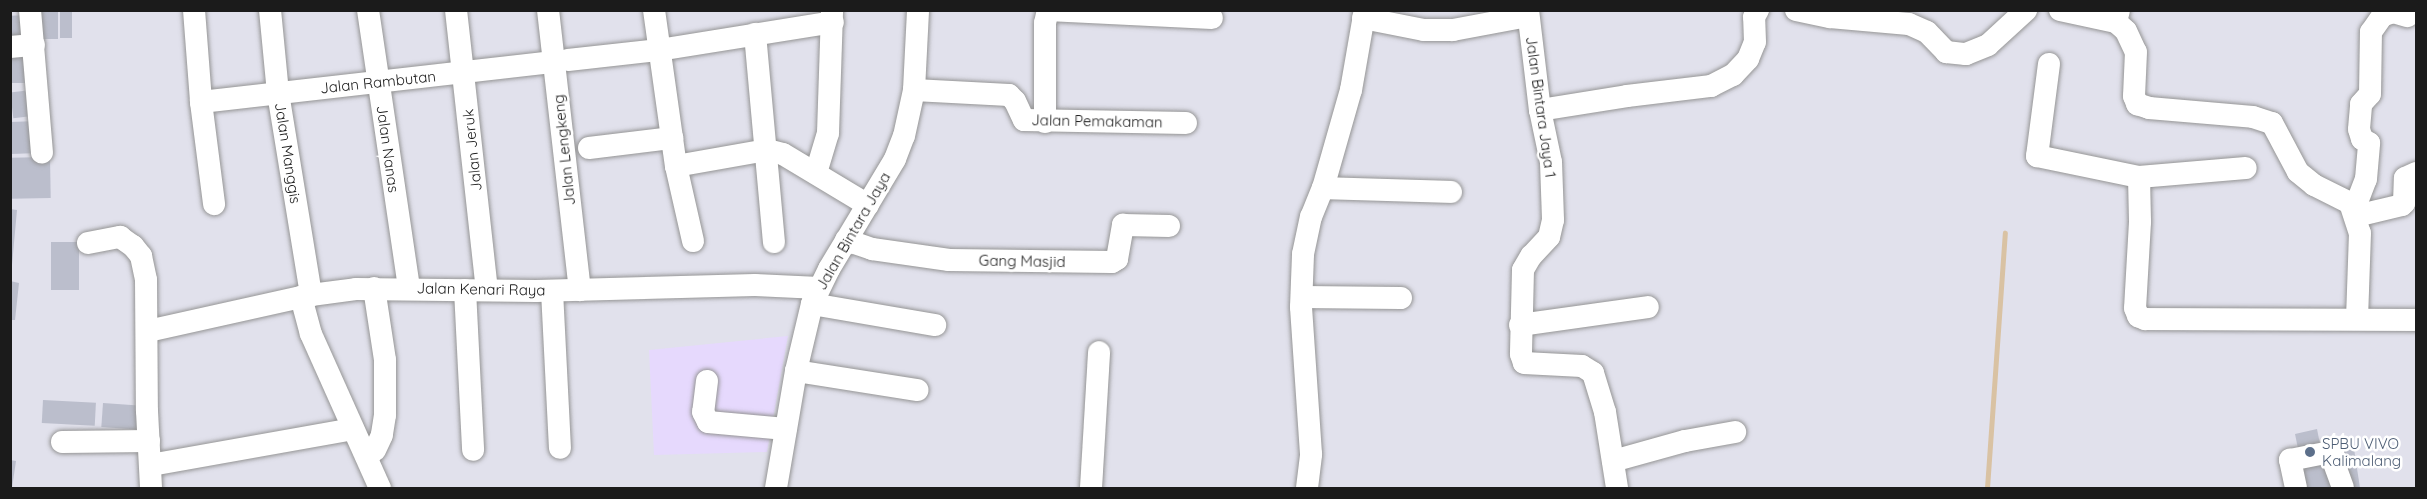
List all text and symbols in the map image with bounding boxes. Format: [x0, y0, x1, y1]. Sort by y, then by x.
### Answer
street label: Jalan Bintara Jaya 1 [1522, 35, 1560, 179]
street label: Jalan Rambutan [319, 67, 437, 97]
street label: Jalan Lengkeng [549, 94, 579, 206]
street label: Jalan Manggis [271, 101, 305, 205]
street label: Jalan Nanas [373, 104, 403, 194]
street label: Jalan Jeruk [459, 108, 485, 192]
street label: Jalan Pemakaman [1031, 111, 1163, 131]
street label: Jalan Bintara Jaya [812, 169, 894, 293]
street label: Gang Masjid [978, 251, 1066, 271]
street label: Jalan Kenari Raya [416, 279, 546, 299]
place label: SPBU VIVO Kalimalang [2322, 434, 2401, 469]
marker: SPBU VIVO Kalimalang [2303, 445, 2317, 459]

